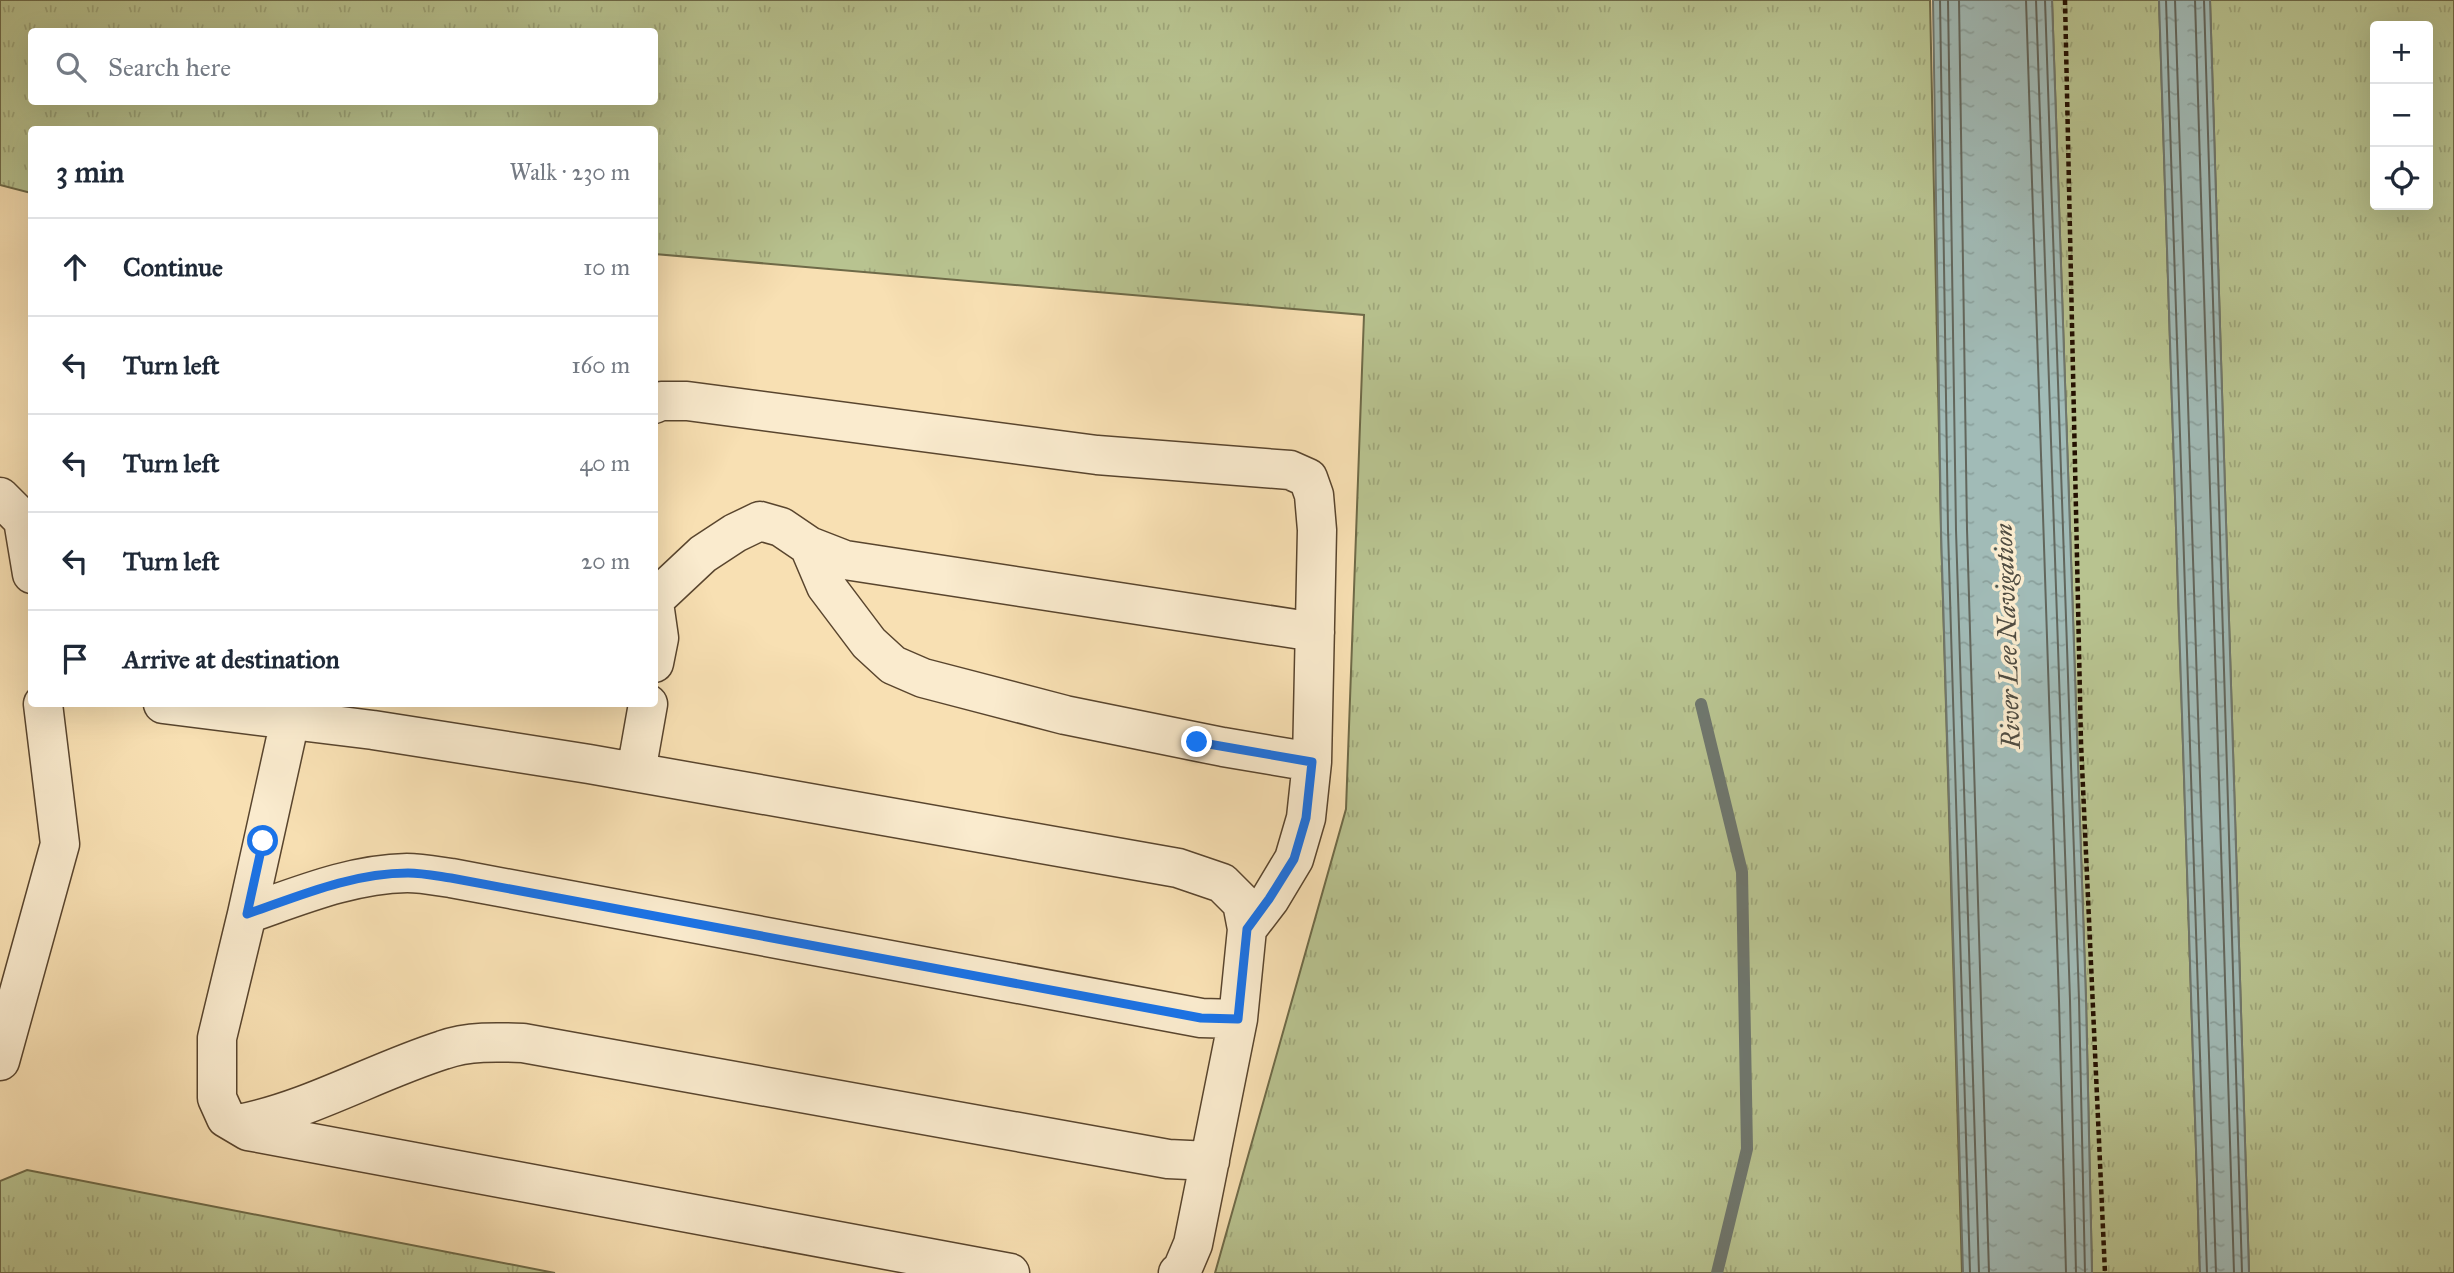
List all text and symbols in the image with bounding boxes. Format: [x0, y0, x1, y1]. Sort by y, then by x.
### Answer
map controls [2370, 21, 2433, 210]
button: + [2370, 21, 2433, 84]
search box [28, 28, 658, 105]
icon: search [52, 48, 90, 86]
text: Search here [108, 51, 231, 83]
button: − [2370, 84, 2433, 147]
button: locate [2370, 147, 2433, 210]
text: 3 min [56, 154, 124, 190]
text: Walk · 230 m [510, 158, 630, 186]
icon: ahead [56, 248, 94, 286]
text: Continue [123, 251, 223, 283]
text: 10 m [583, 253, 630, 281]
icon: left [56, 346, 94, 384]
text: Turn left [123, 349, 219, 381]
text: 160 m [572, 351, 630, 379]
icon: left [56, 444, 94, 482]
text: Turn left [123, 447, 219, 479]
text: 40 m [580, 449, 630, 477]
water label: River Lee Navigation [1987, 522, 2027, 750]
icon: left [56, 542, 94, 580]
text: Turn left [123, 545, 219, 577]
text: 20 m [581, 547, 630, 575]
icon: arrive [56, 640, 94, 678]
text: Arrive at destination [123, 643, 340, 675]
route end [1181, 726, 1212, 757]
route start [247, 825, 278, 856]

